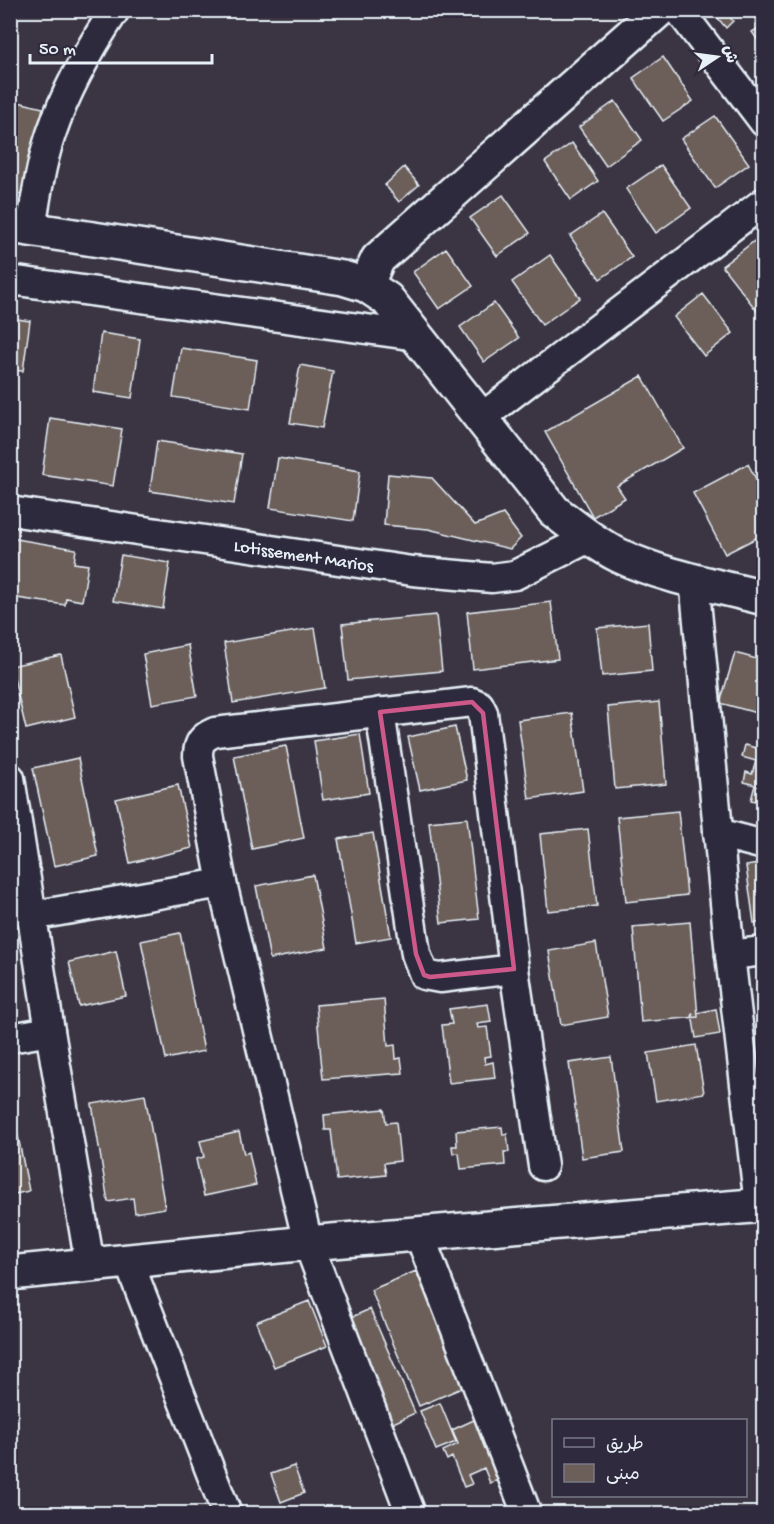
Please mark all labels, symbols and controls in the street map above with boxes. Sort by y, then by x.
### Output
scale bar [30,27,212,65]
north arrow [687,27,747,87]
text: 50 m [39,40,76,61]
text: ش [717,44,739,65]
street label: Lotissement Marios [232,537,376,578]
legend [552,1419,747,1497]
text: طريق [606,1435,644,1456]
text: مبنى [606,1465,640,1486]

